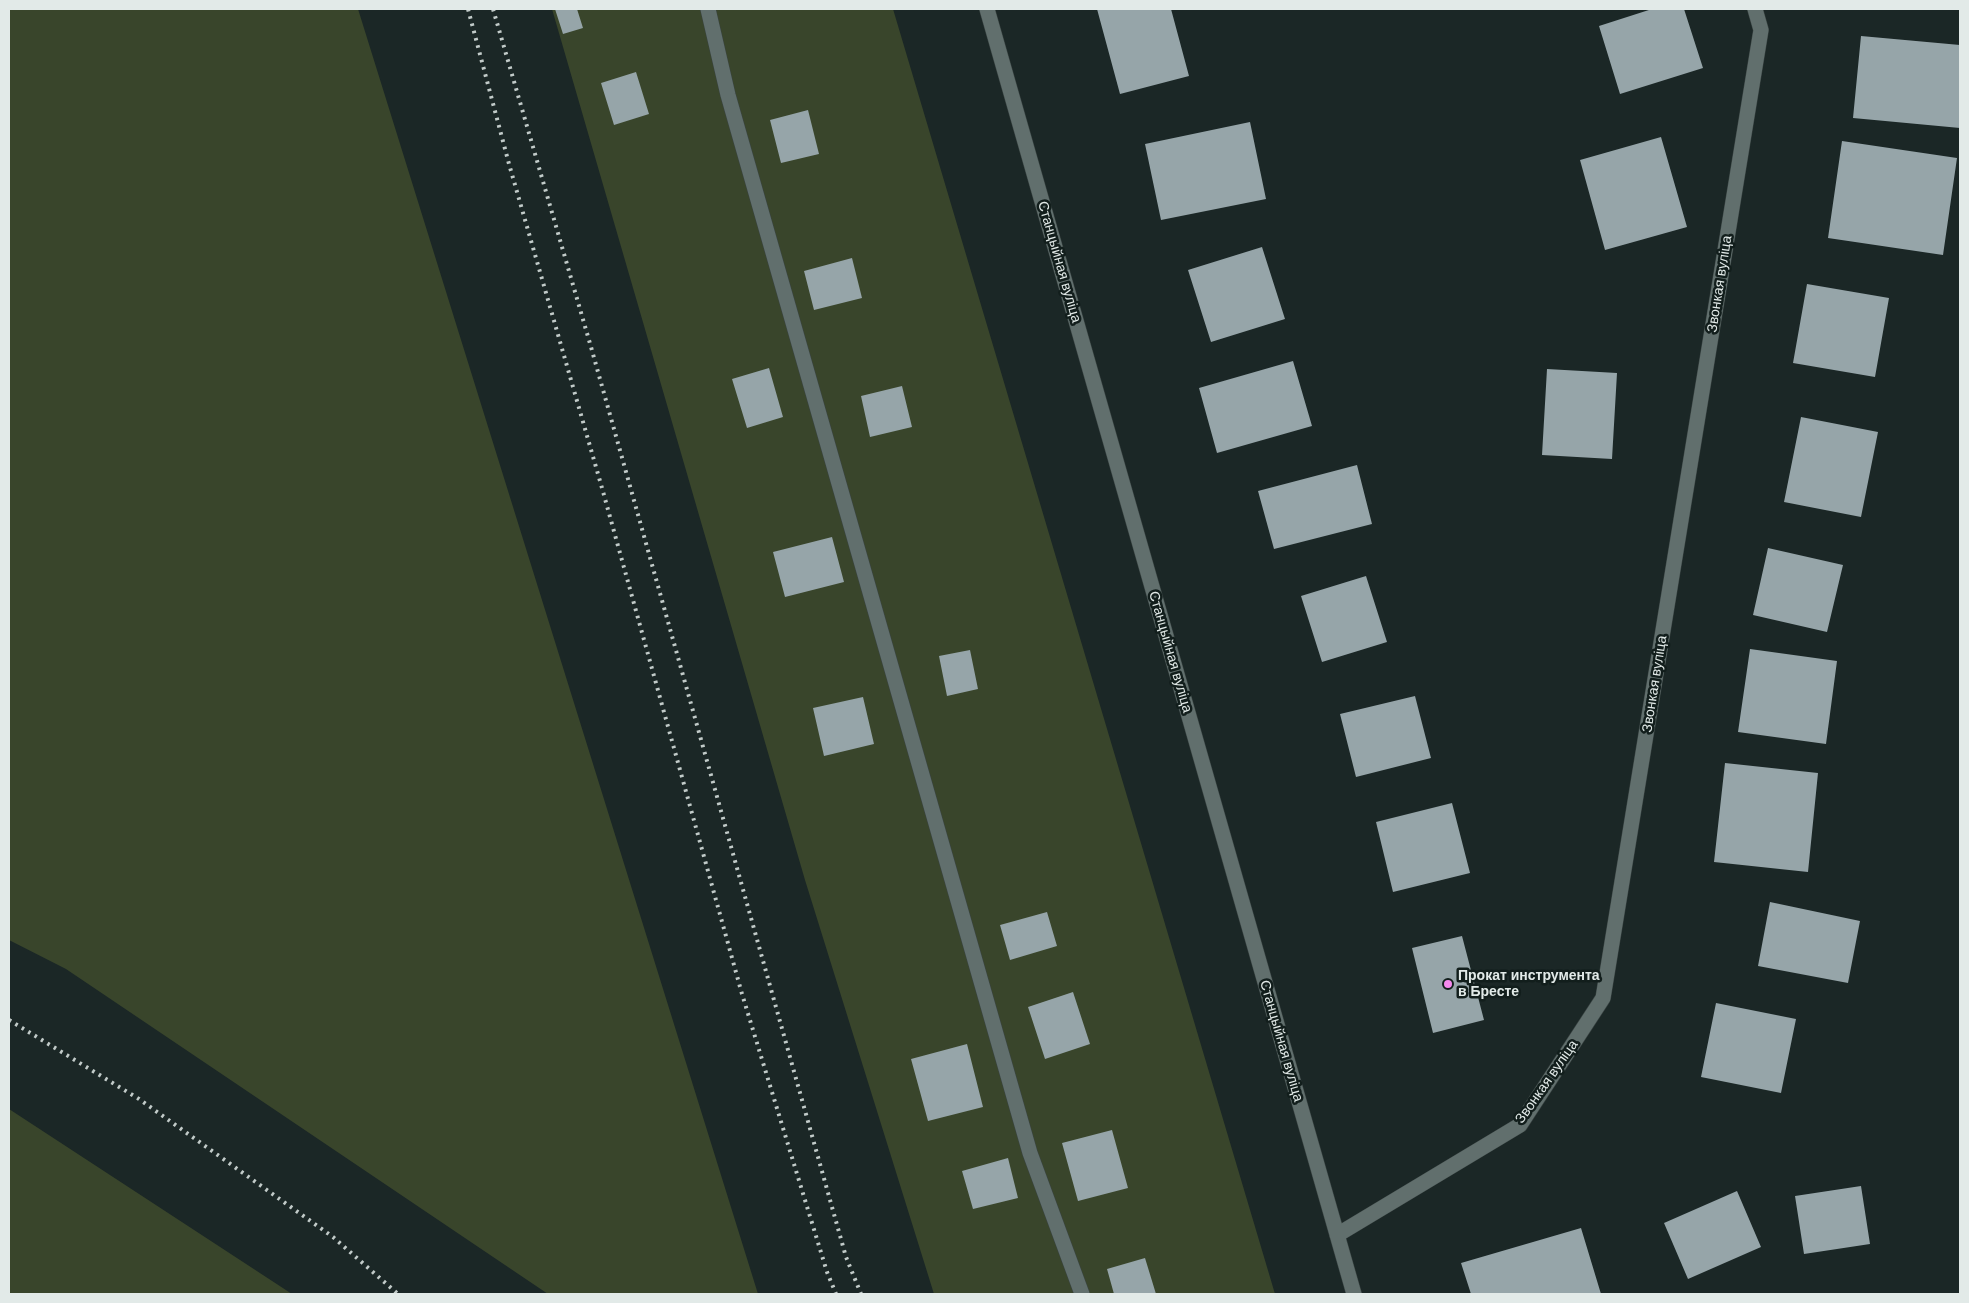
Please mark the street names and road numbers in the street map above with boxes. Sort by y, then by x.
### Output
street label: Станцыйная вуліца [1034,199,1084,325]
street label: Звонкая вуліца [1704,234,1736,334]
street label: Станцыйная вуліца [1145,589,1195,715]
street label: Звонкая вуліца [1639,634,1671,734]
street label: Станцыйная вуліца [1256,978,1306,1104]
street label: Звонкая вуліца [1512,1037,1582,1127]

